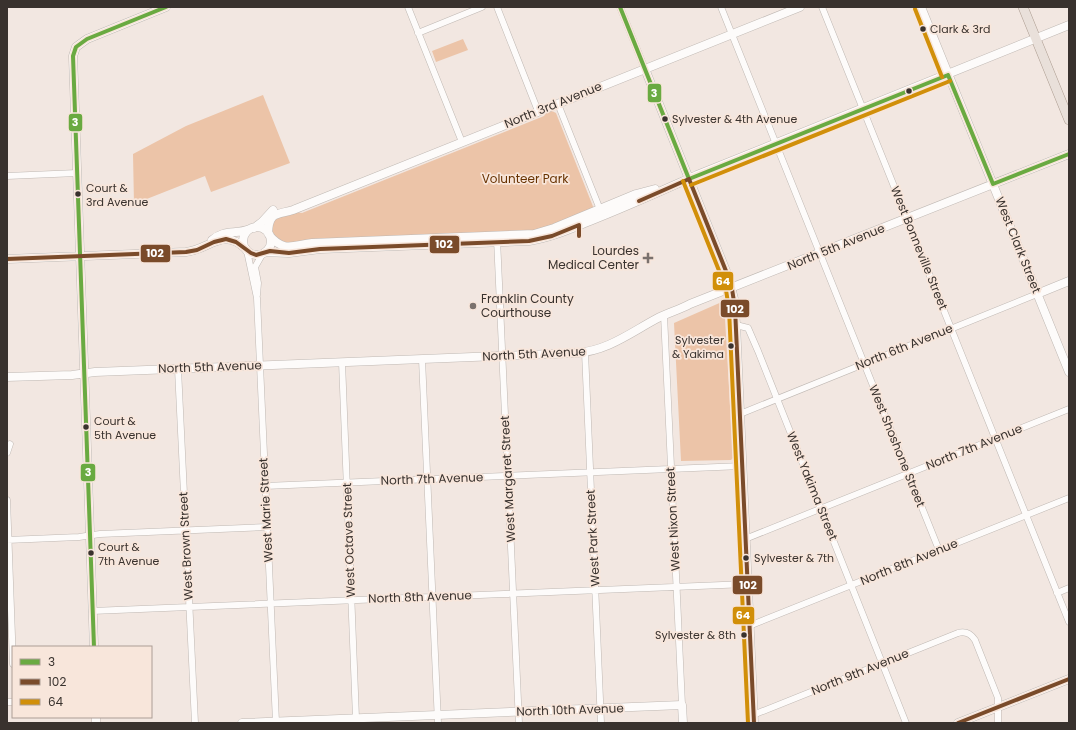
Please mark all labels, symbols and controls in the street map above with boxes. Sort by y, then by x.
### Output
place label: Clark & 3rd [930,21,990,37]
marker: Clark & 3rd [918,24,928,34]
street label: North 3rd Avenue [502,77,604,132]
line badge: 3 [647,83,662,103]
text: 3 [651,85,658,101]
unlabelled marker [904,86,914,96]
place label: Sylvester & 4th Avenue [672,111,797,127]
line badge: 3 [68,113,83,132]
text: 3 [72,114,79,130]
marker: Sylvester & 4th Avenue [660,114,670,124]
park label: Volunteer Park [482,170,569,187]
place label: Court & 3rd Avenue [86,180,148,210]
street label: West Bonneville Street [887,183,952,312]
marker: Court & 3rd Avenue [73,189,83,199]
street label: West Clark Street [991,194,1046,295]
street label: North 5th Avenue [785,219,887,274]
line badge: 102 [429,235,460,254]
text: 102 [435,236,453,252]
place label: Lourdes Medical Center [548,242,640,273]
line badge: 102 [140,244,171,263]
text: 102 [146,245,164,261]
marker: Lourdes Medical Center [642,252,654,264]
line badge: 64 [712,271,734,291]
text: 64 [716,273,731,289]
place label: Franklin County Courthouse [481,290,574,321]
line badge: 102 [720,299,750,318]
marker: Franklin County Courthouse [468,301,478,311]
text: 102 [726,301,744,317]
street label: North 6th Avenue [853,319,955,374]
place label: Sylvester & Yakima [672,332,724,362]
marker: Sylvester & Yakima [726,341,736,351]
street label: North 5th Avenue [482,342,586,365]
street label: North 5th Avenue [158,356,262,377]
street label: West Shoshone Street [865,382,930,509]
place label: Court & 5th Avenue [94,413,156,443]
street label: West Margaret Street [496,415,519,543]
street label: North 7th Avenue [923,419,1025,474]
marker: Court & 5th Avenue [81,422,91,432]
street label: West Yakima Street [783,429,842,543]
street label: West Marie Street [254,457,277,563]
line badge: 3 [80,463,96,482]
text: 3 [85,464,92,480]
street label: West Nixon Street [661,467,684,571]
street label: North 7th Avenue [380,468,484,489]
street label: West Octave Street [338,482,359,598]
street label: West Park Street [581,489,604,587]
street label: West Brown Street [174,491,197,601]
street label: North 8th Avenue [858,534,960,589]
place label: Court & 7th Avenue [98,539,159,569]
marker: Court & 7th Avenue [86,548,96,558]
place label: Sylvester & 7th [754,550,834,566]
marker: Sylvester & 7th [741,553,751,563]
line badge: 102 [732,575,763,595]
text: 102 [739,577,757,593]
street label: North 8th Avenue [368,586,472,607]
line badge: 64 [732,606,755,625]
text: 64 [736,607,751,623]
place label: Sylvester & 8th [655,627,736,643]
marker: Sylvester & 8th [739,630,749,640]
street label: North 9th Avenue [809,644,911,699]
legend [12,646,152,718]
text: 3 [48,653,55,670]
text: 102 [48,673,66,690]
text: 64 [48,693,64,710]
street label: North 10th Avenue [516,699,624,720]

